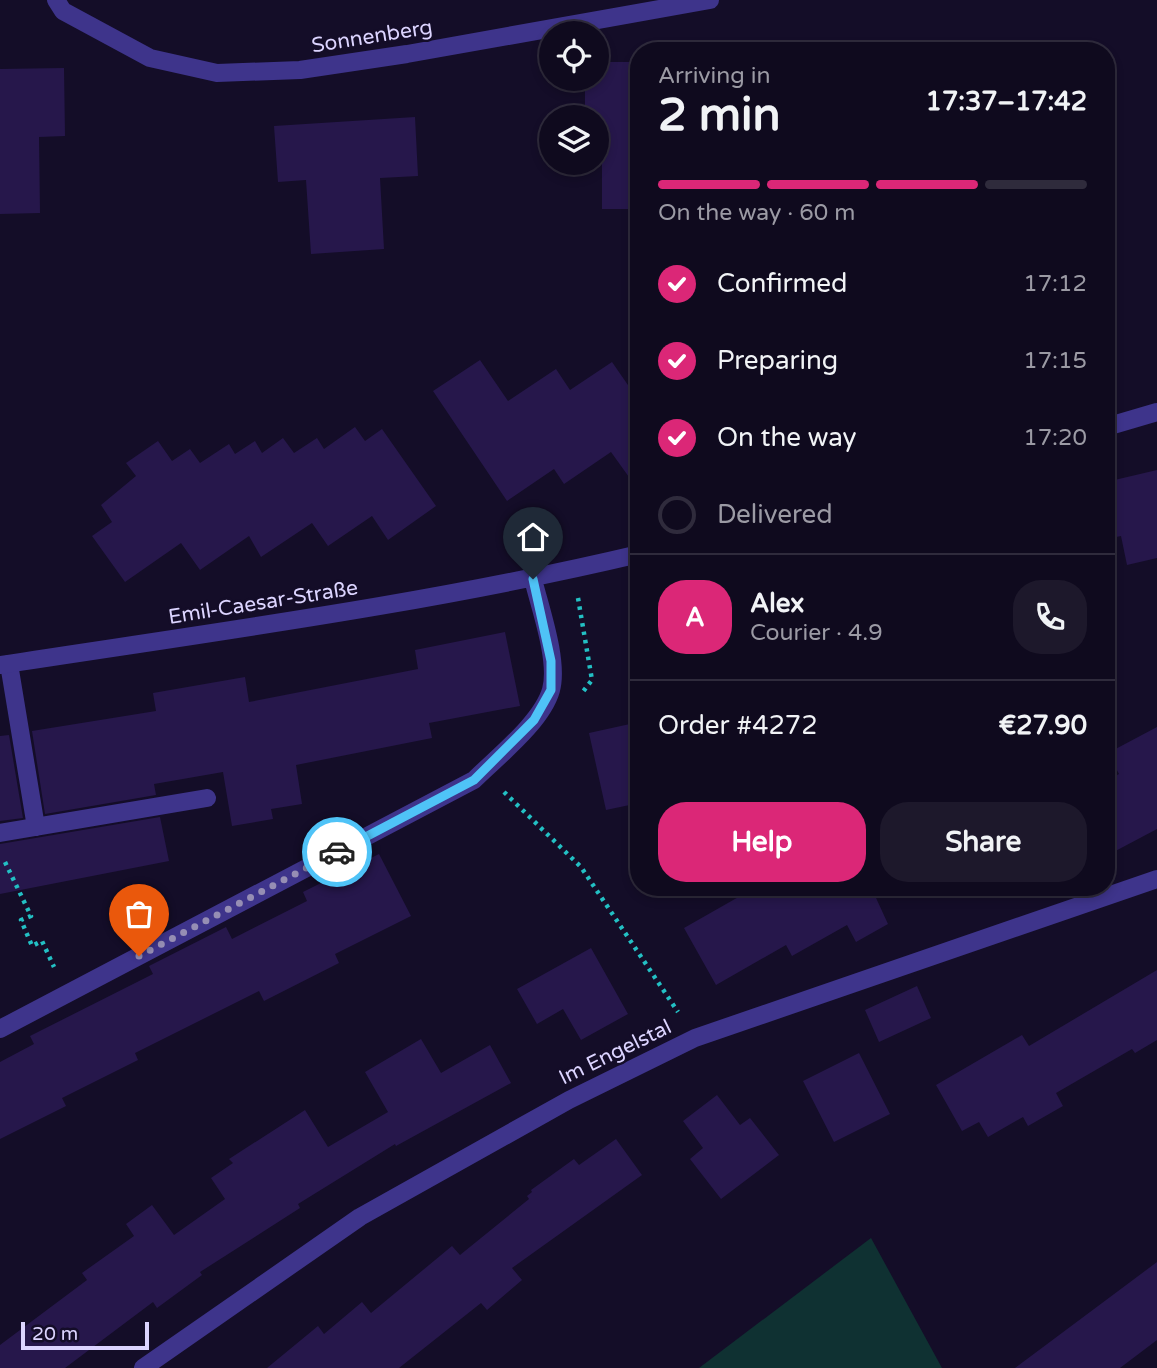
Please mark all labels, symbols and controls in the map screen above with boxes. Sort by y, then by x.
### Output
street label: Sonnenberg [310,15,434,58]
map controls [539,21,609,175]
button: locate [539,21,609,91]
text: Arriving in [658,62,771,90]
text: 17:37–17:42 [926,86,1087,117]
text: 2 min [658,88,781,143]
button: layers [539,105,609,175]
text: On the way · 60 m [658,199,855,227]
icon: check [658,265,696,303]
text: Confirmed [717,268,847,299]
text: 17:12 [1023,270,1087,298]
icon: check [658,342,696,380]
text: Preparing [717,345,838,376]
text: 17:15 [1023,347,1087,375]
icon: check [658,419,696,457]
text: On the way [717,422,857,453]
text: 17:20 [1023,424,1087,452]
text: Delivered [717,499,833,530]
pin [503,507,563,579]
icon: home [514,518,552,556]
street label: Emil-Caesar-Straße [166,575,360,630]
button: phone [1013,580,1087,654]
text: Alex [750,588,804,619]
text: A [685,602,705,633]
text: Courier · 4.9 [750,619,883,647]
text: Order #4272 [658,710,818,741]
text: €27.90 [998,710,1087,741]
button: Help [658,802,866,882]
button: Share [880,802,1087,882]
courier [302,817,372,887]
icon: car [318,833,356,871]
pin [109,884,169,956]
icon: bag [120,895,158,933]
street label: Im Engelstal [555,1014,676,1090]
scale bar [21,1319,149,1351]
text: 20 m [32,1323,78,1345]

